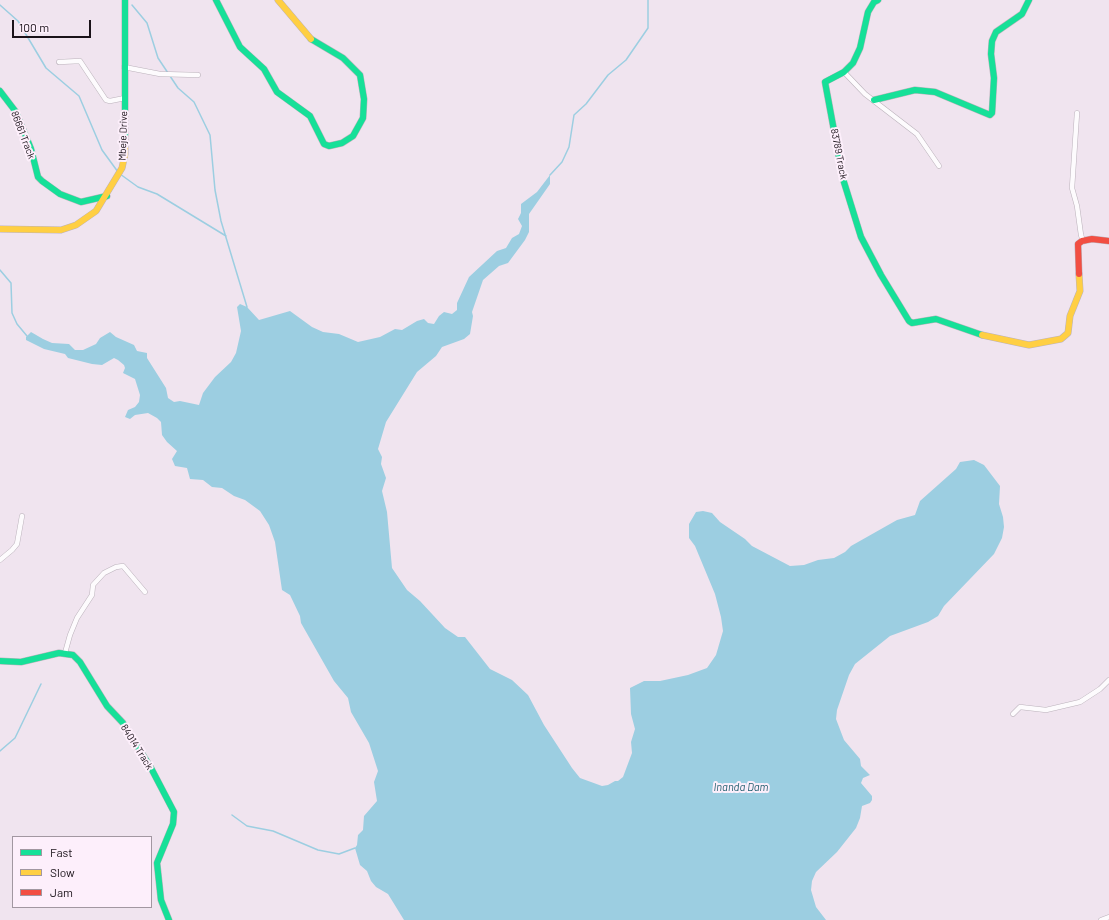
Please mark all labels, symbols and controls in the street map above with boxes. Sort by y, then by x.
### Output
scale bar [14,12,93,38]
text: 100 m [19,20,49,34]
street label: 86661 Track [8,109,38,161]
street label: Mbeje Drive [116,111,130,161]
street label: 83789 Track [828,128,850,180]
street label: 84014 Track [118,722,156,772]
water label: Inanda Dam [714,780,768,794]
legend [12,836,152,908]
text: Fast [50,845,73,859]
text: Slow [50,865,75,879]
text: Jam [50,885,73,899]

